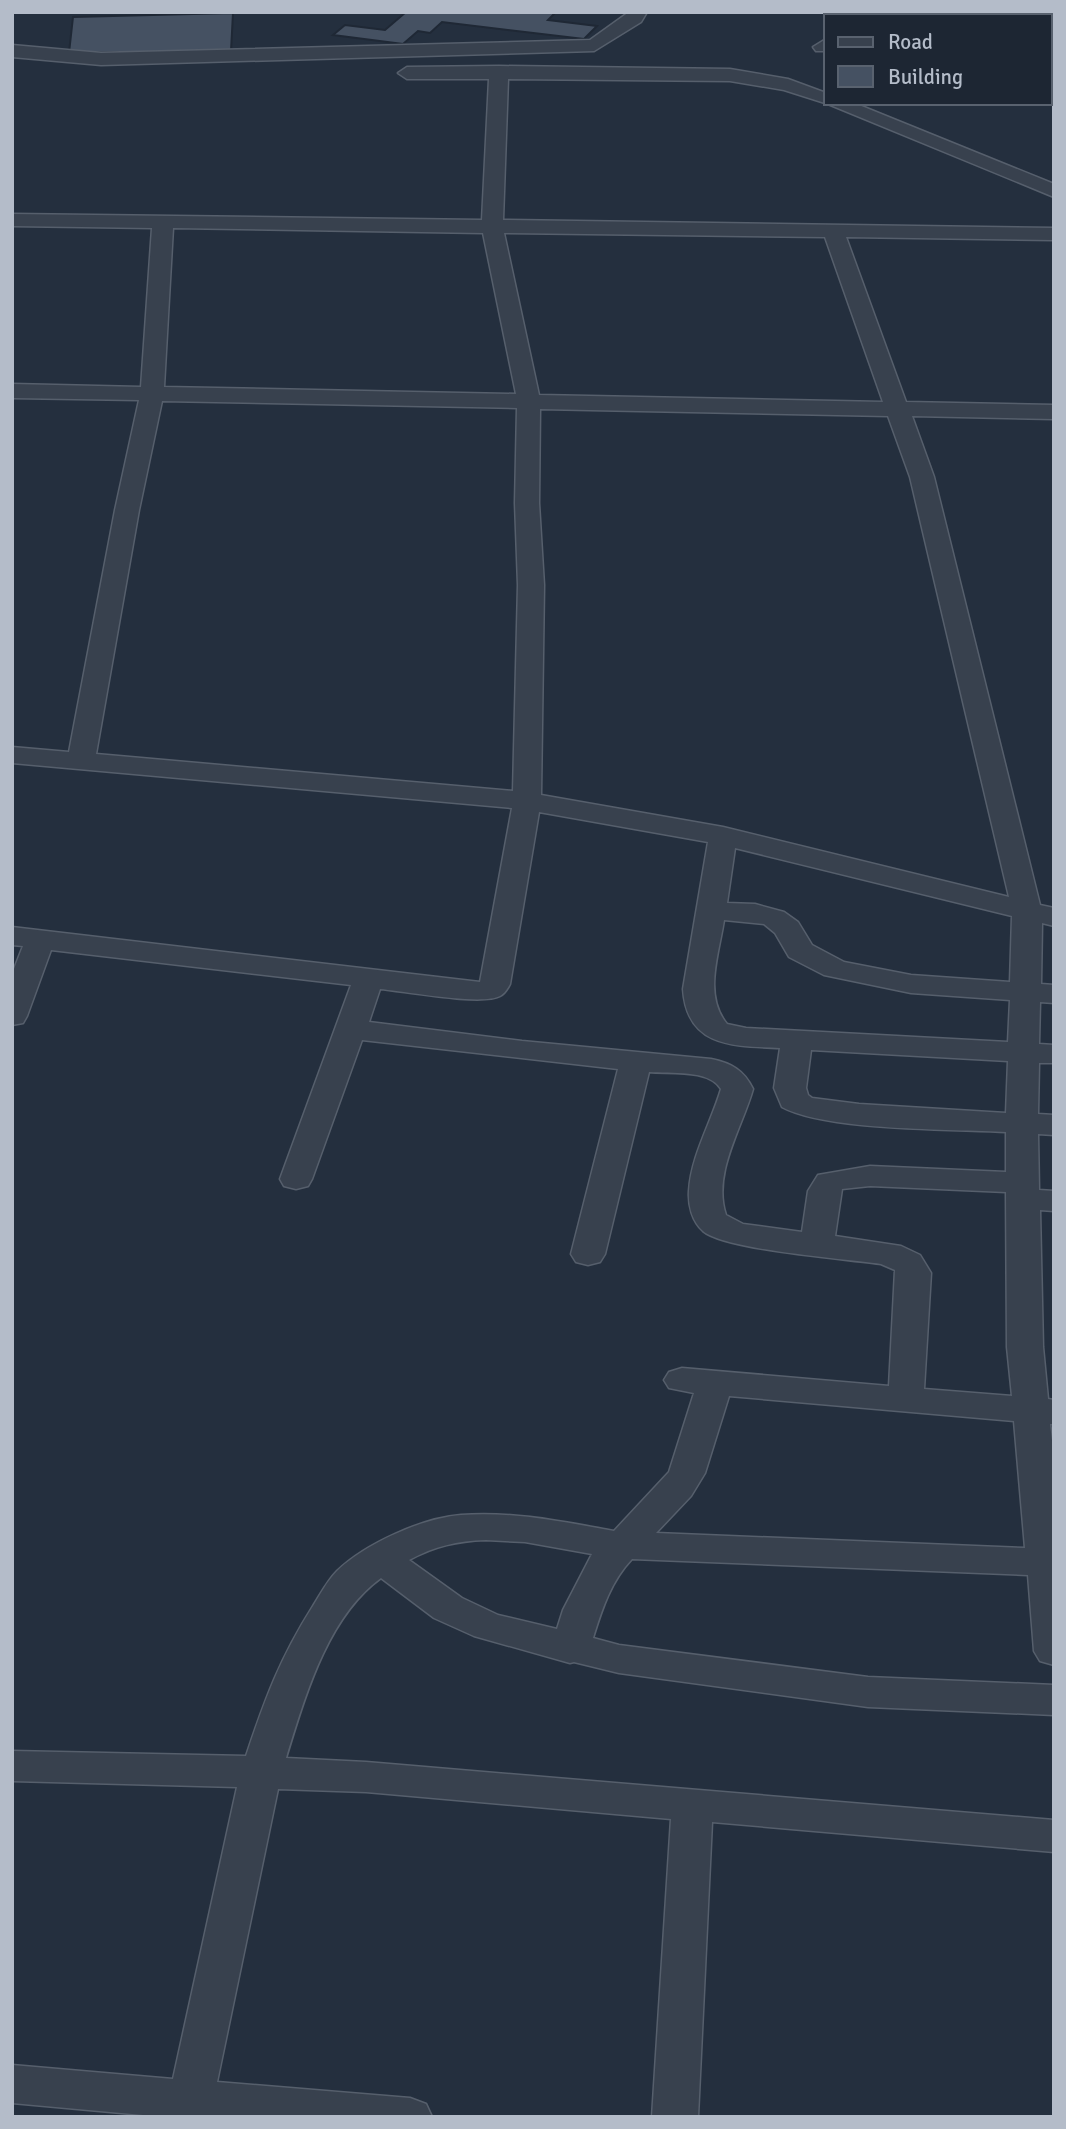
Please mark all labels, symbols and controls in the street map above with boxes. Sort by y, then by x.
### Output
legend [824,14,1052,105]
text: Road [888,29,933,55]
text: Building [888,64,963,90]

